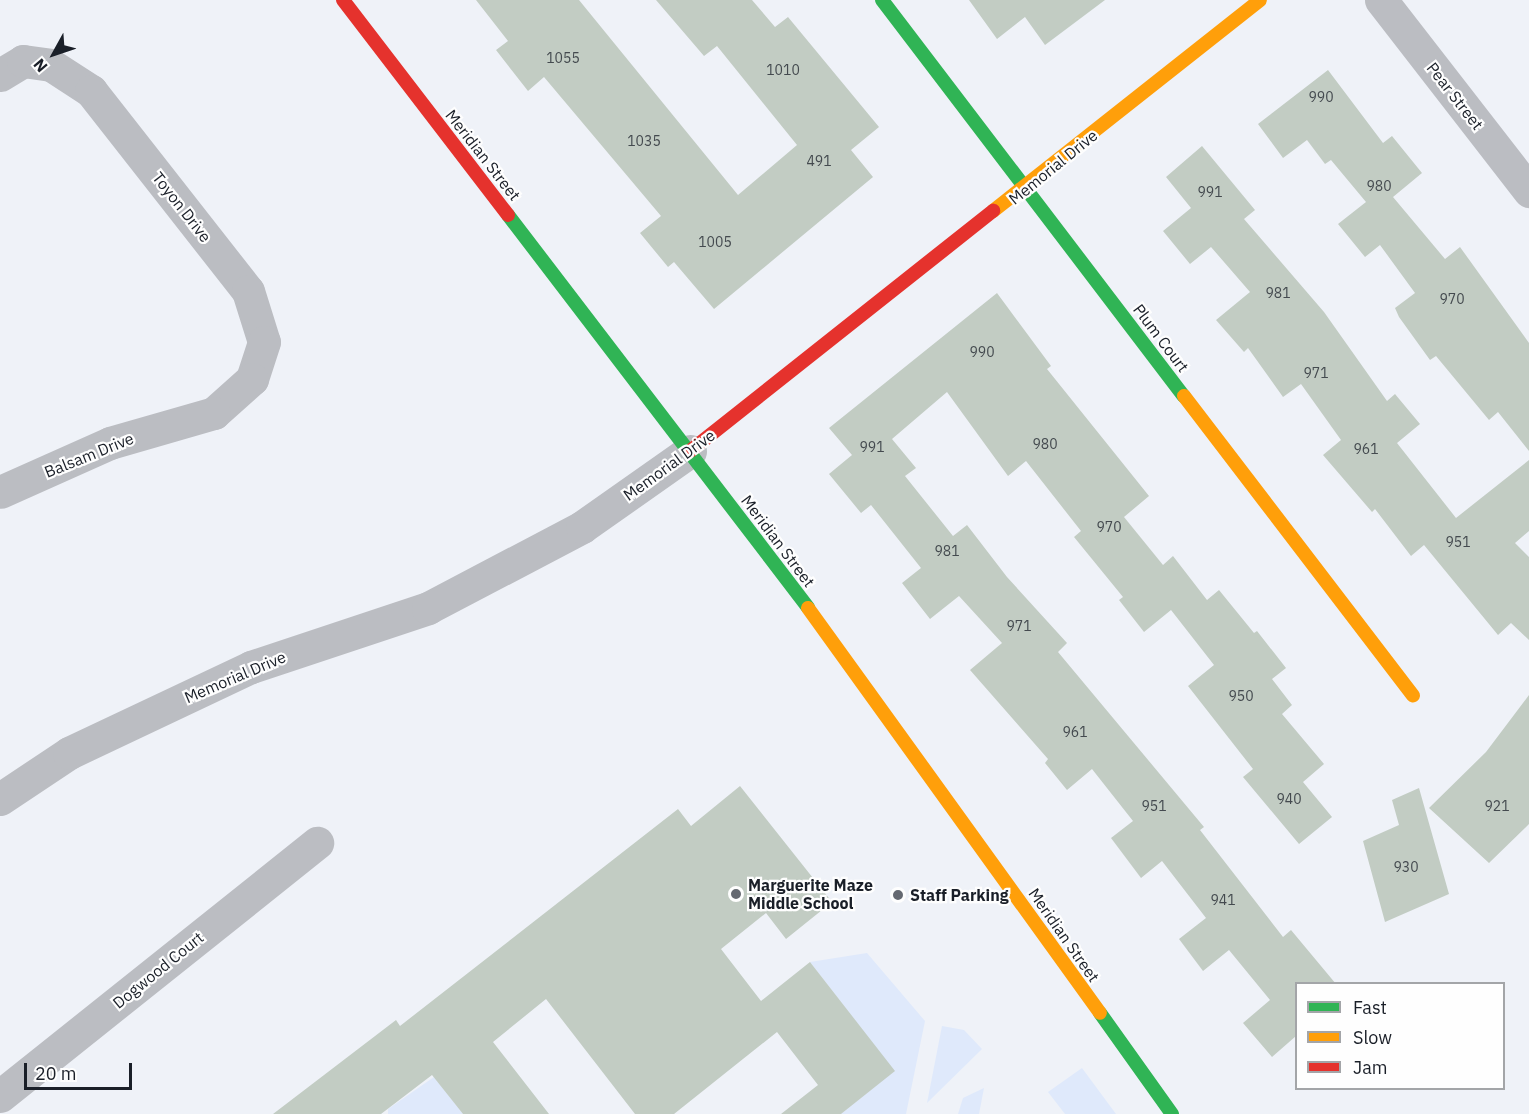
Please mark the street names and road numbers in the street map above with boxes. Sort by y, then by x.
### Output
street label: Pear Street [1423,58,1487,134]
street label: Meridian Street [442,106,524,204]
street label: Memorial Drive [1005,125,1101,209]
street label: Toyon Drive [149,168,215,246]
street label: Plum Court [1129,300,1193,376]
street label: Memorial Drive [620,425,718,505]
street label: Balsam Drive [42,428,136,482]
street label: Meridian Street [737,491,819,591]
street label: Memorial Drive [181,647,289,707]
street label: Meridian Street [1025,884,1103,986]
street label: Dogwood Court [109,928,207,1012]

